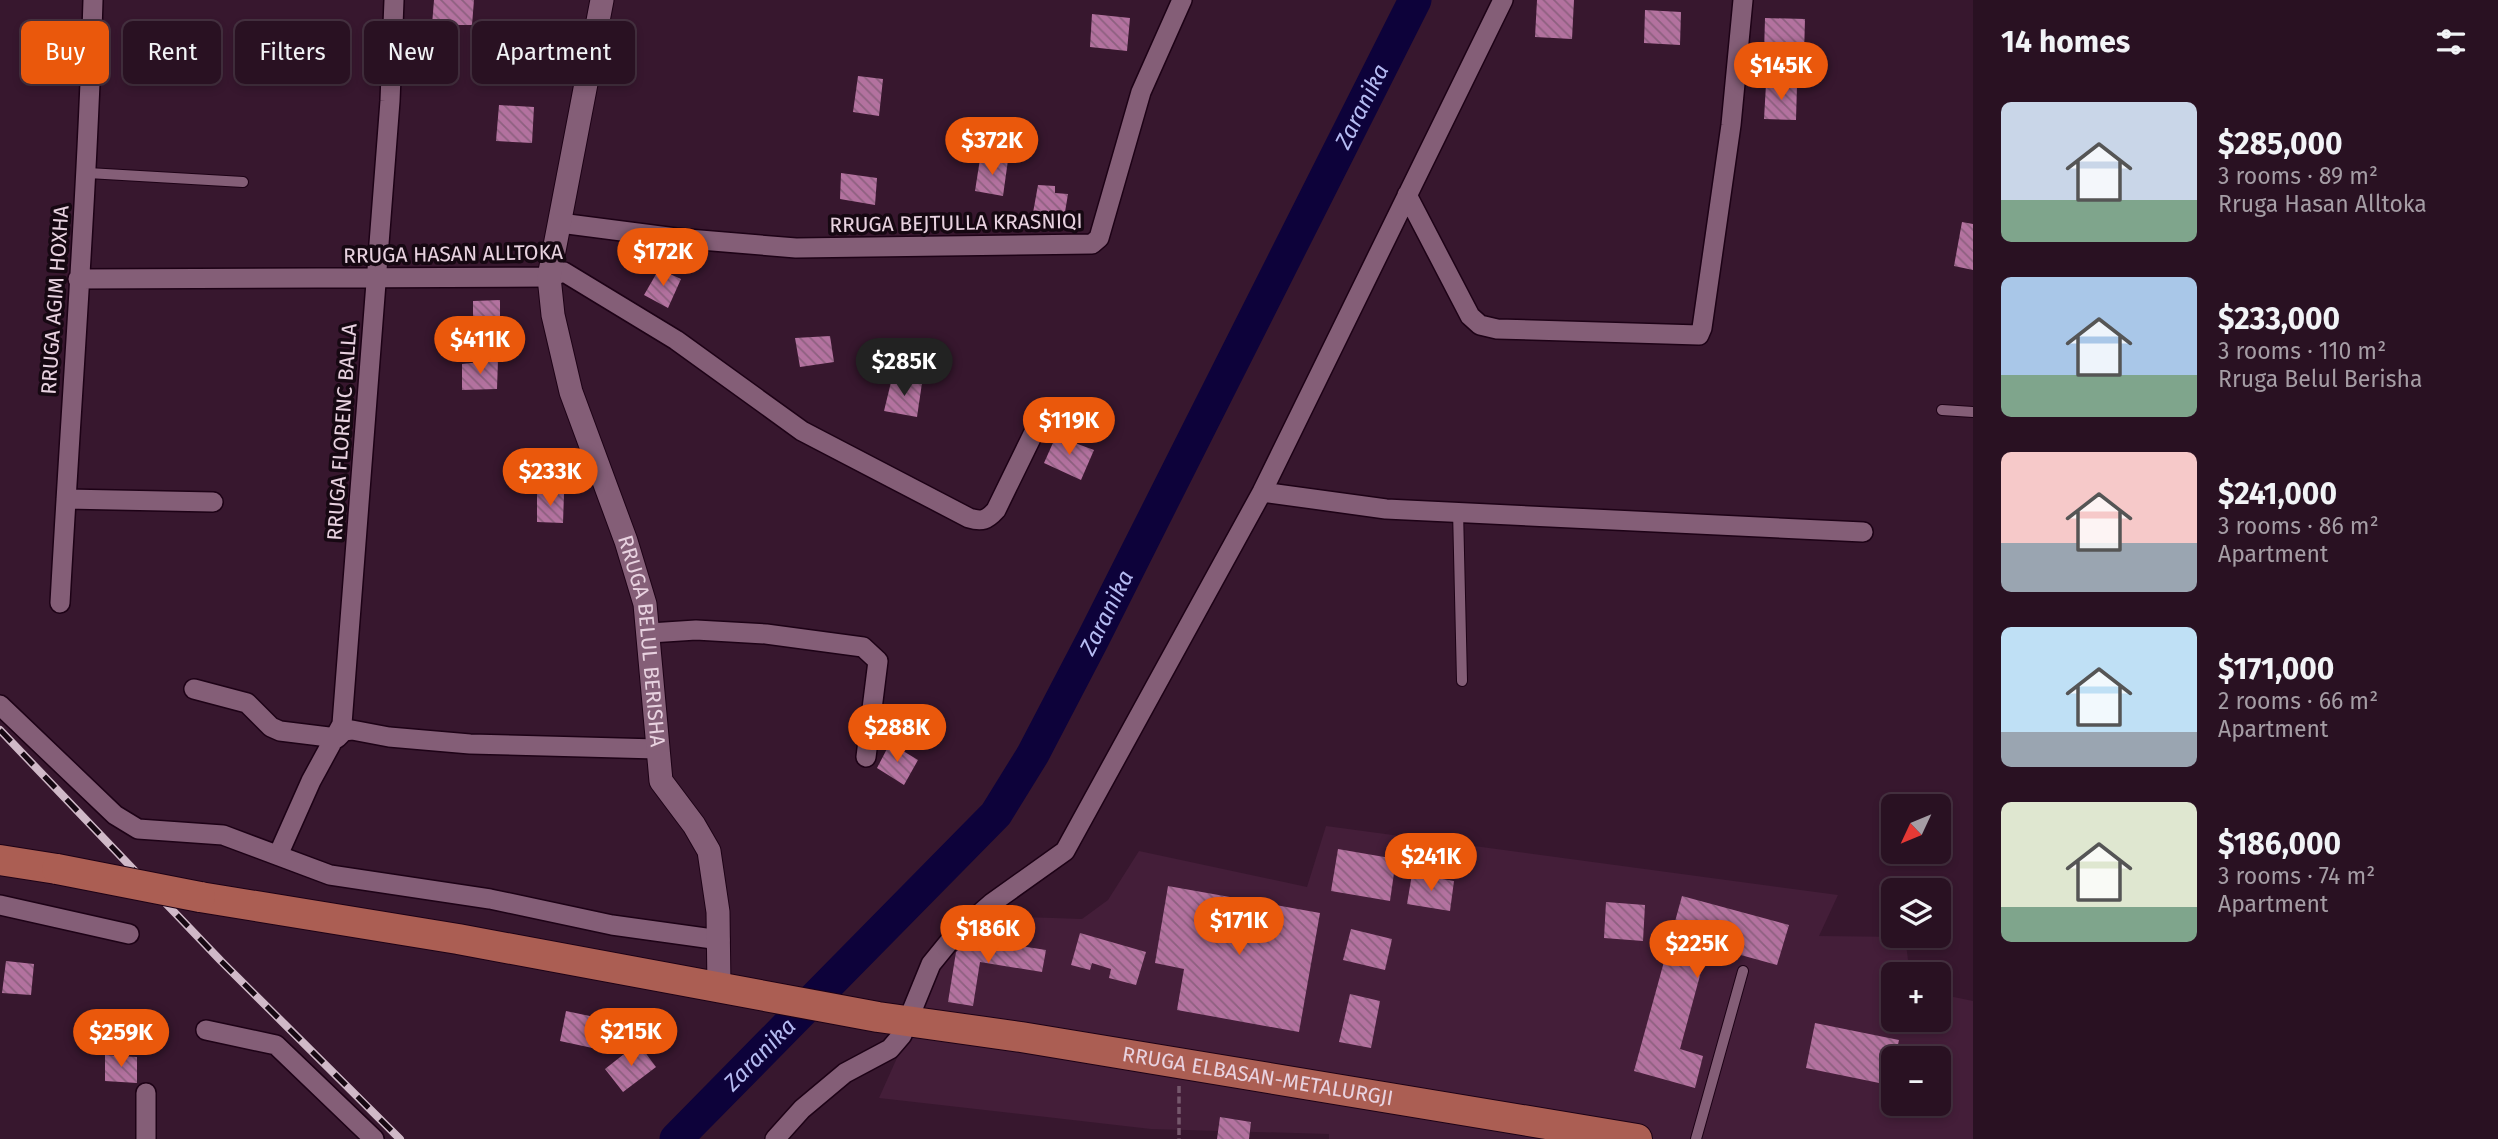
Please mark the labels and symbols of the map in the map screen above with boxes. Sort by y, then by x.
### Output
pin: $145K [1732,42,1830,102]
water label: Zaranika [1328,59,1395,154]
pin: $372K [943,118,1041,177]
street label: RRUGA AGIM HOXHA [35,205,75,395]
street label: RRUGA BEJTULLA KRASNIQI [829,208,1083,238]
pin: $172K [614,229,712,288]
street label: RRUGA HASAN ALLTOKA [343,239,563,269]
pin: $411K [431,316,529,376]
street label: RRUGA FLORENC BALLA [321,323,363,541]
pin: $285K [855,338,953,398]
pin: $119K [1020,398,1118,457]
pin: $233K [501,448,599,508]
street label: RRUGA BELUL BERISHA [612,532,671,748]
water label: Zaranika [1073,566,1139,660]
pin: $288K [848,704,946,764]
north arrow [1881,794,1951,864]
pin: $241K [1382,834,1480,893]
pin: $171K [1190,898,1288,957]
pin: $186K [939,906,1037,965]
pin: $225K [1648,920,1746,980]
pin: $215K [582,1009,680,1068]
pin: $259K [72,1010,170,1069]
water label: Zaranika [717,1012,801,1097]
street label: RRUGA ELBASAN-METALURGJI [1120,1041,1395,1111]

